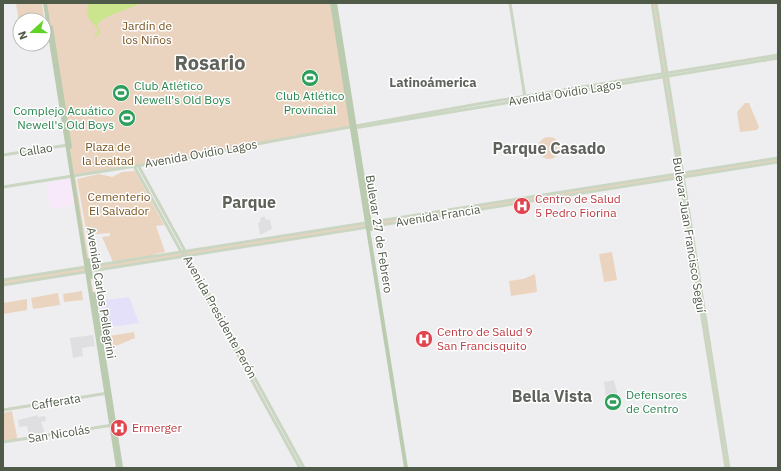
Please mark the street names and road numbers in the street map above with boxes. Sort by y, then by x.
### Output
street label: Avenida Ovidio Lagos [507,76,623,109]
street label: Avenida Ovidio Lagos [143,136,259,171]
street label: Callao [18,139,54,160]
street label: Bulevar Juan Francisco Seguí [670,156,709,314]
street label: Bulevar 27 de Febrero [363,174,396,294]
street label: Avenida Francia [395,201,482,230]
street label: Avenida Carlos Pellegrini [84,226,119,360]
street label: Avenida Presidente Perón [180,253,261,381]
street label: Cafferata [30,390,82,413]
street label: San Nicolás [27,421,91,446]

